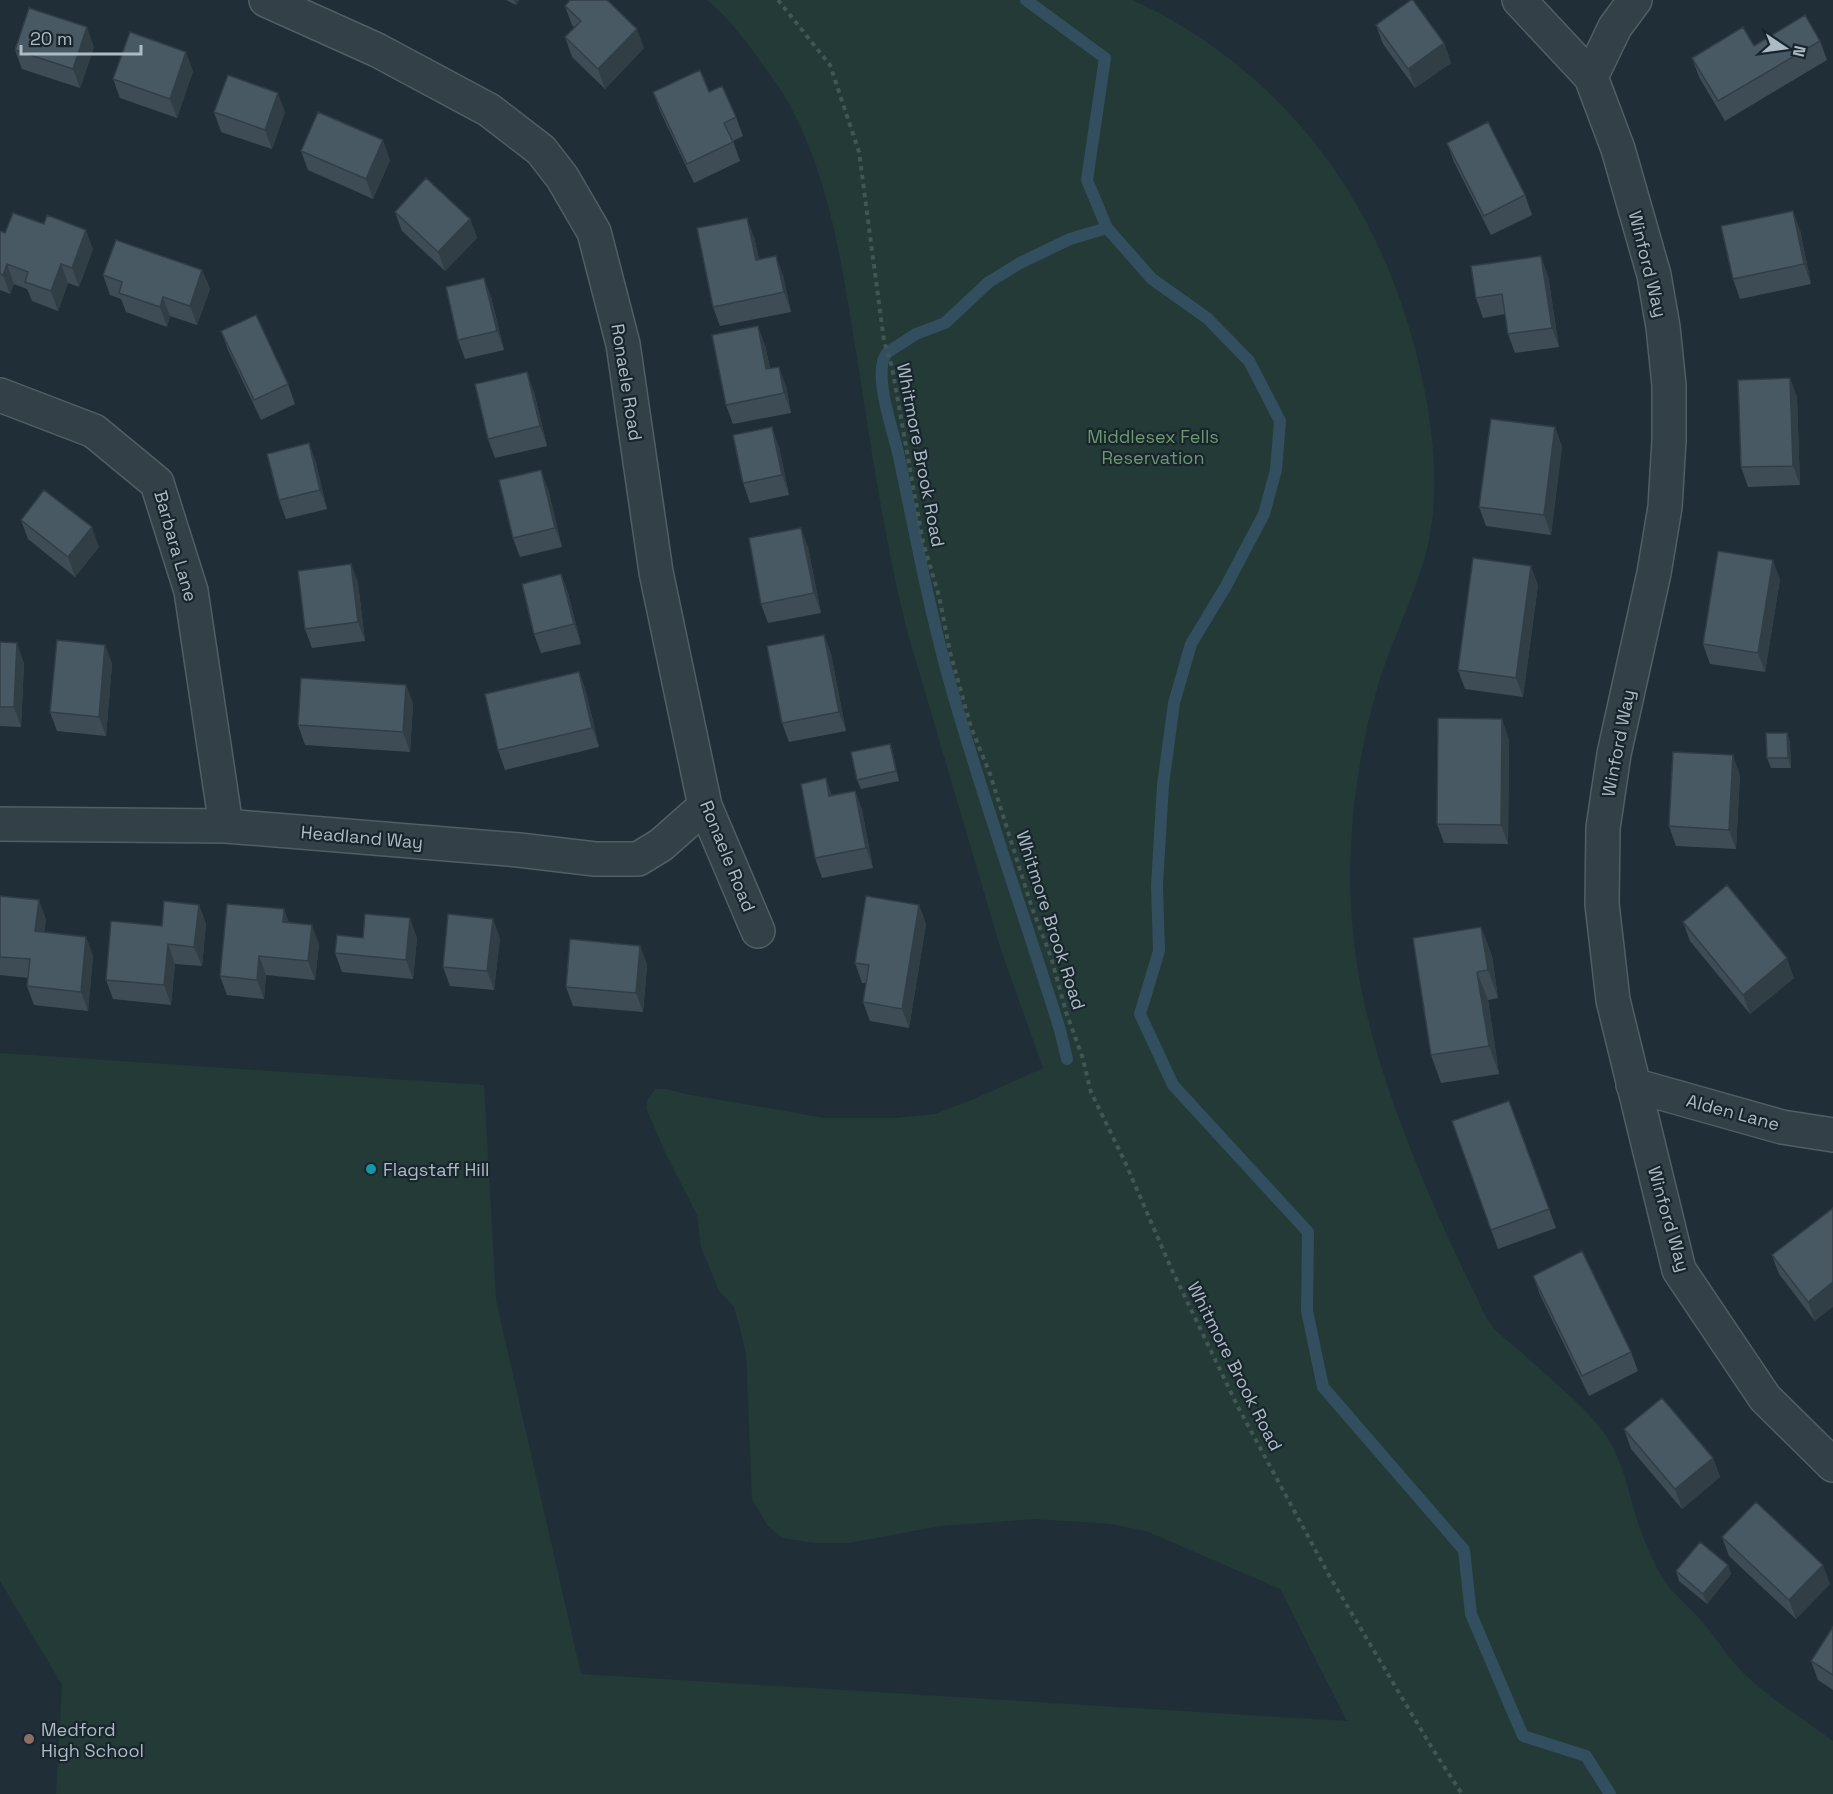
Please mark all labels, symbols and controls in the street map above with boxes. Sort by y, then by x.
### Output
scale bar [21,18,141,56]
north arrow [1755,18,1815,78]
text: 20 m [30,27,73,50]
text: N [1788,44,1811,59]
street label: Winford Way [1624,208,1672,320]
street label: Ronaele Road [606,322,648,442]
street label: Whitmore Brook Road [892,361,950,549]
park label: Middlesex Fells Reservation [1087,425,1219,469]
street label: Barbara Lane [149,488,203,604]
street label: Winford Way [1596,687,1640,799]
street label: Ronaele Road [695,797,761,915]
street label: Headland Way [300,820,424,854]
street label: Whitmore Brook Road [1011,828,1091,1012]
street label: Alden Lane [1684,1089,1782,1135]
place label: Flagstaff Hill [383,1158,489,1181]
marker: Flagstaff Hill [364,1162,378,1176]
street label: Winford Way [1643,1164,1695,1274]
street label: Whitmore Brook Road [1182,1278,1288,1454]
place label: Medford High School [41,1718,144,1762]
marker: Medford High School [22,1732,36,1746]

